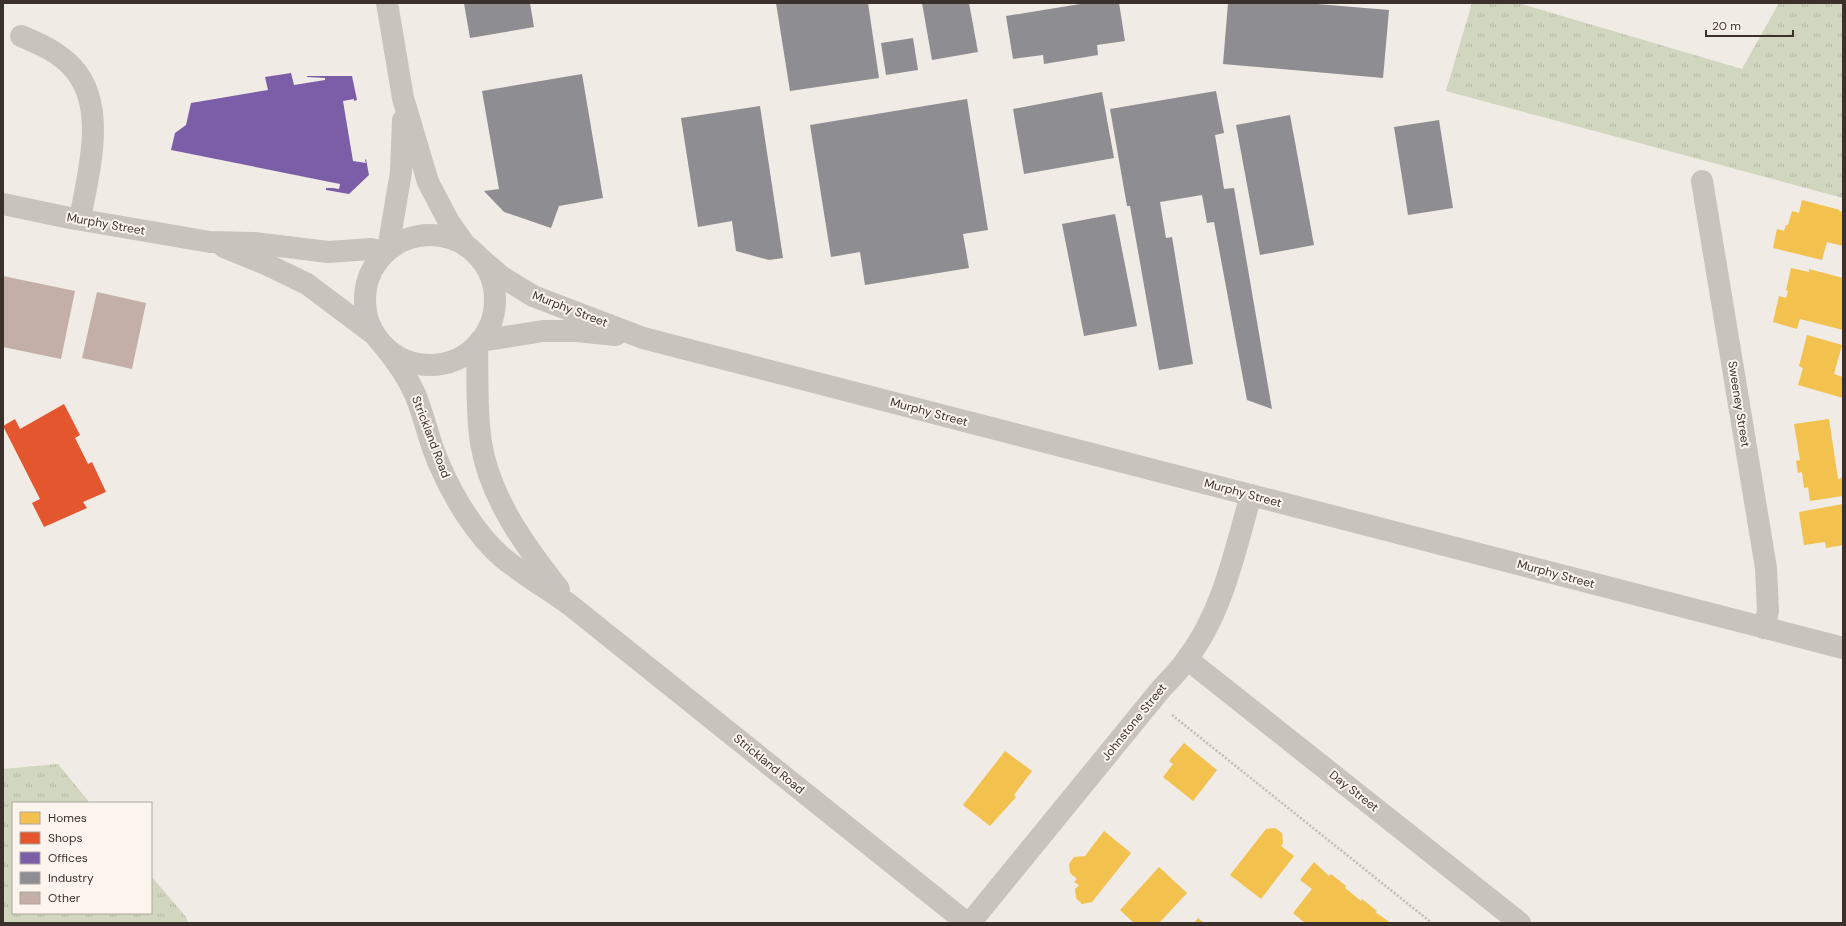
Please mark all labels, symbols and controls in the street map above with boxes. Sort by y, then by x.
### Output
scale bar [1706,12,1793,38]
text: 20 m [1712,18,1741,34]
street label: Murphy Street [65,209,147,239]
street label: Murphy Street [530,287,610,331]
street label: Sweeney Street [1724,360,1754,448]
street label: Strickland Road [408,394,454,480]
street label: Murphy Street [889,394,970,430]
street label: Murphy Street [1203,475,1284,511]
street label: Murphy Street [1516,556,1597,592]
street label: Johnstone Street [1098,680,1170,764]
street label: Strickland Road [730,731,808,797]
street label: Day Street [1326,767,1382,815]
legend [12,802,152,914]
text: Homes [48,810,87,826]
text: Shops [48,830,83,846]
text: Offices [48,850,88,866]
text: Industry [48,870,94,886]
text: Other [48,890,81,906]

